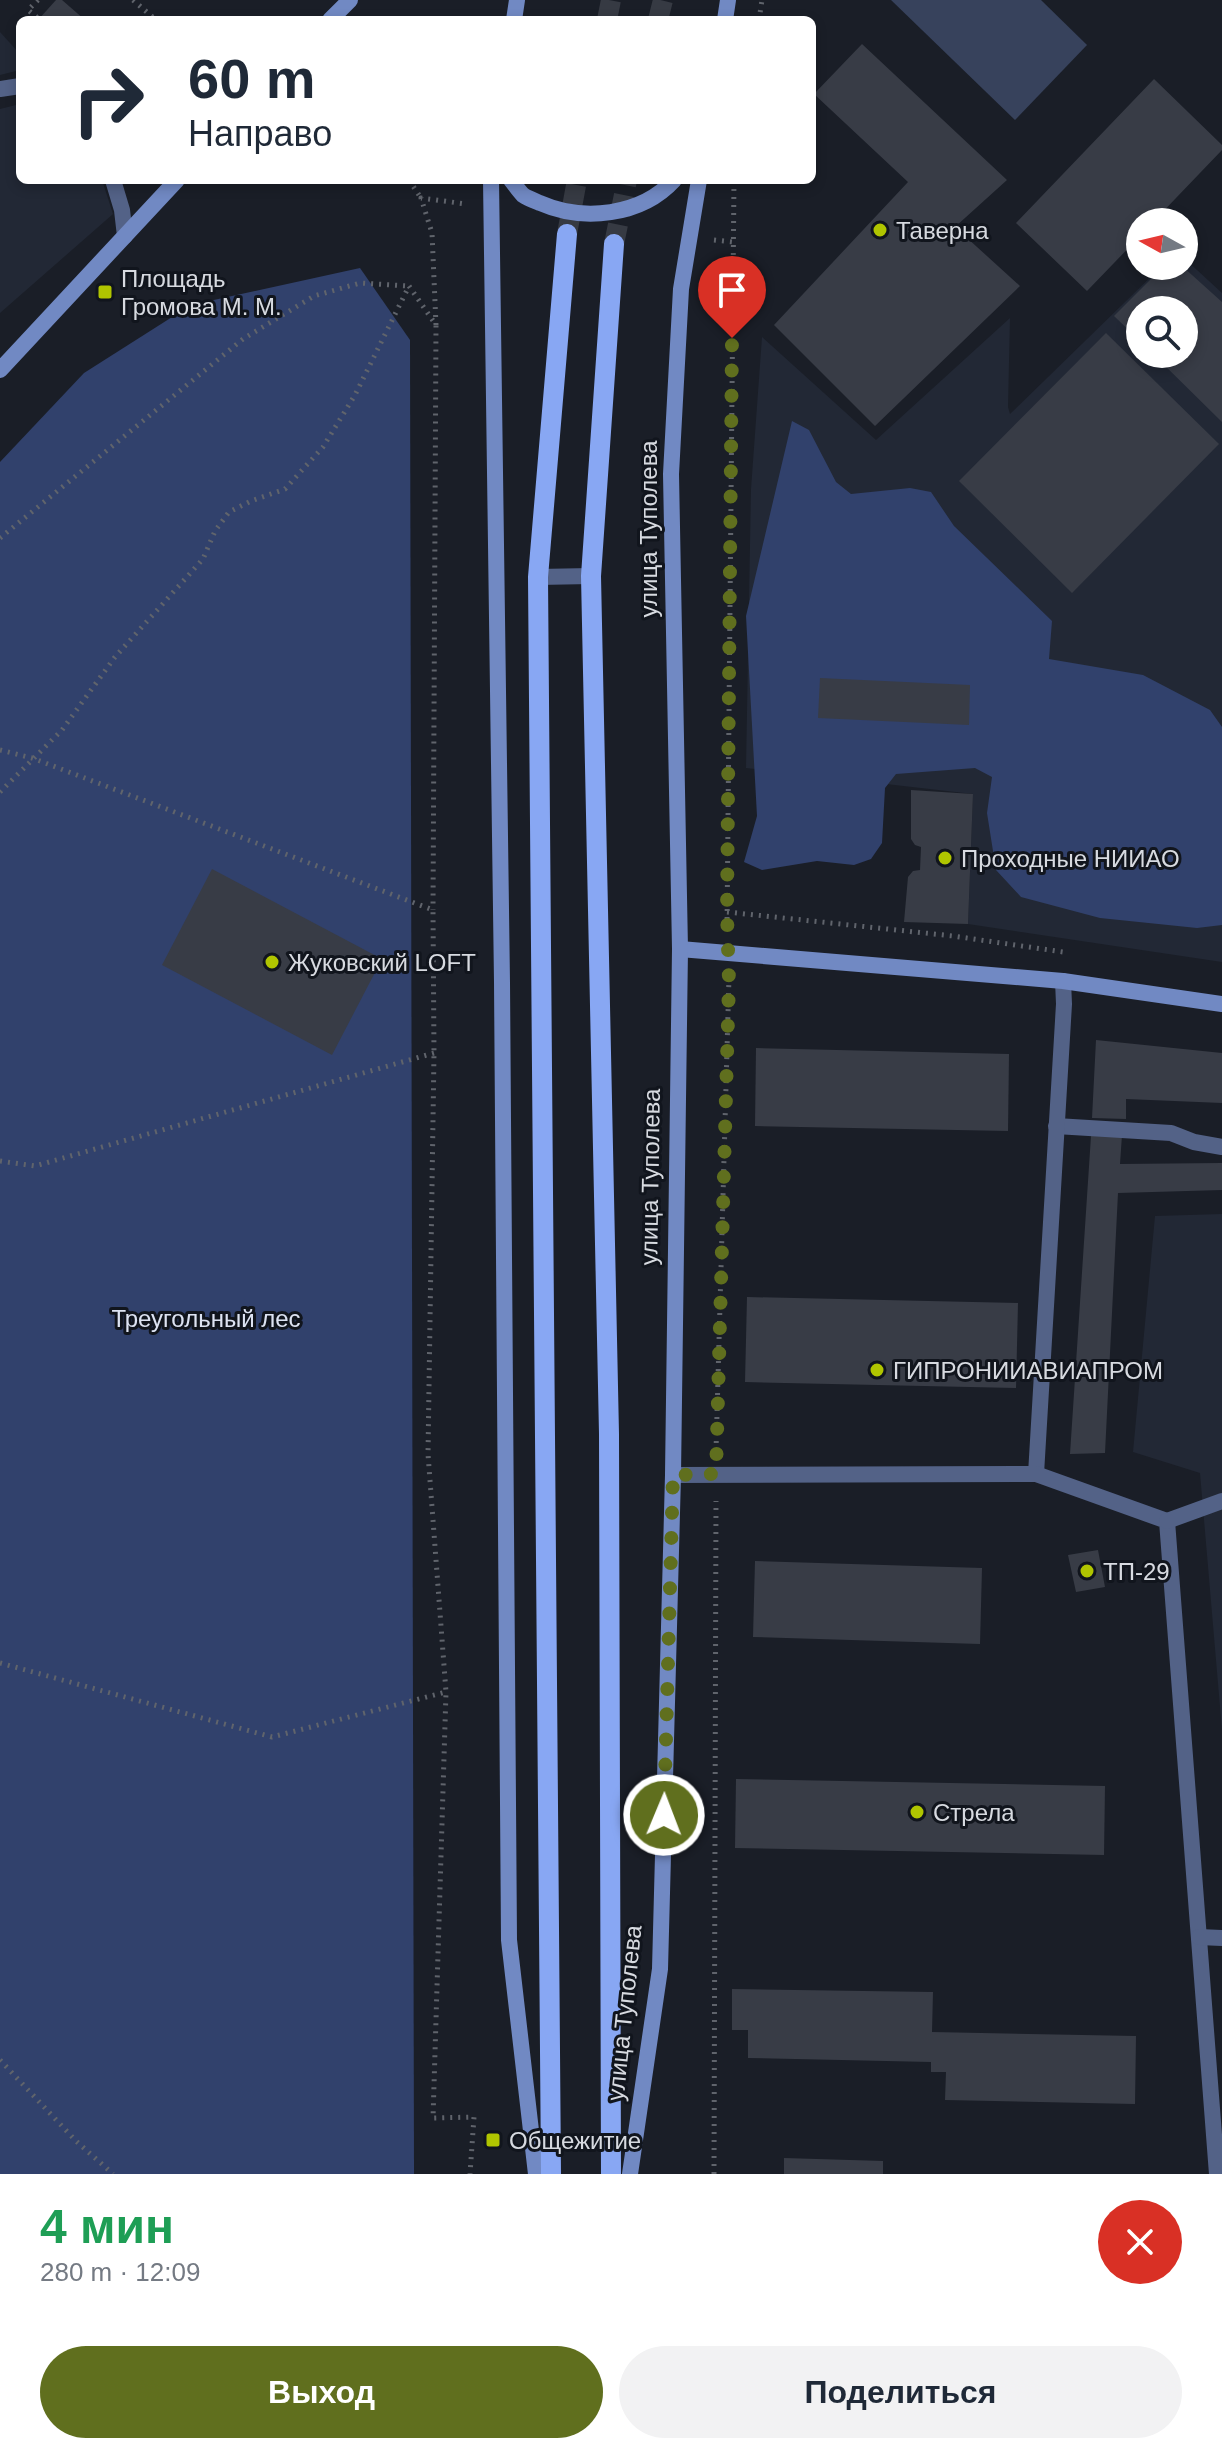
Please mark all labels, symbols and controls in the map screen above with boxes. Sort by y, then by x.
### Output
text: 60 m [188,47,316,110]
icon: right [56,48,160,152]
text: Направо [188,113,332,154]
north arrow [1126,208,1198,280]
map controls [1126,208,1198,368]
place label: Таверна [896,217,989,244]
marker: Таверна [871,221,889,239]
pin [698,256,766,338]
place label: Площадь Громова М. М. [121,265,282,320]
icon: arrive [710,268,754,312]
marker: Площадь Громова М. М. [96,283,114,301]
button: search [1126,296,1198,368]
street label: улица Туполева [635,440,662,617]
place label: Проходные НИИАО [961,845,1180,872]
marker: Проходные НИИАО [936,849,954,867]
place label: Жуковский LOFT [288,949,476,976]
marker: Жуковский LOFT [263,953,281,971]
street label: улица Туполева [635,1088,665,1266]
park label: Треугольный лес [111,1305,301,1332]
place label: ГИПРОНИИАВИАПРОМ [893,1357,1163,1384]
marker: ГИПРОНИИАВИАПРОМ [868,1361,886,1379]
place label: ТП-29 [1103,1558,1170,1585]
marker: ТП-29 [1078,1562,1096,1580]
position arrow [622,1773,706,1857]
place label: Стрела [933,1799,1015,1826]
marker: Стрела [908,1803,926,1821]
street label: улица Туполева [601,1923,647,2102]
place label: Общежитие [509,2127,641,2154]
marker: Общежитие [484,2131,502,2149]
text: 4 мин [40,2200,174,2253]
button: close [1098,2200,1182,2284]
text: 280 m · 12:09 [40,2257,200,2287]
button: Выход [40,2346,603,2438]
button: Поделиться [619,2346,1182,2438]

